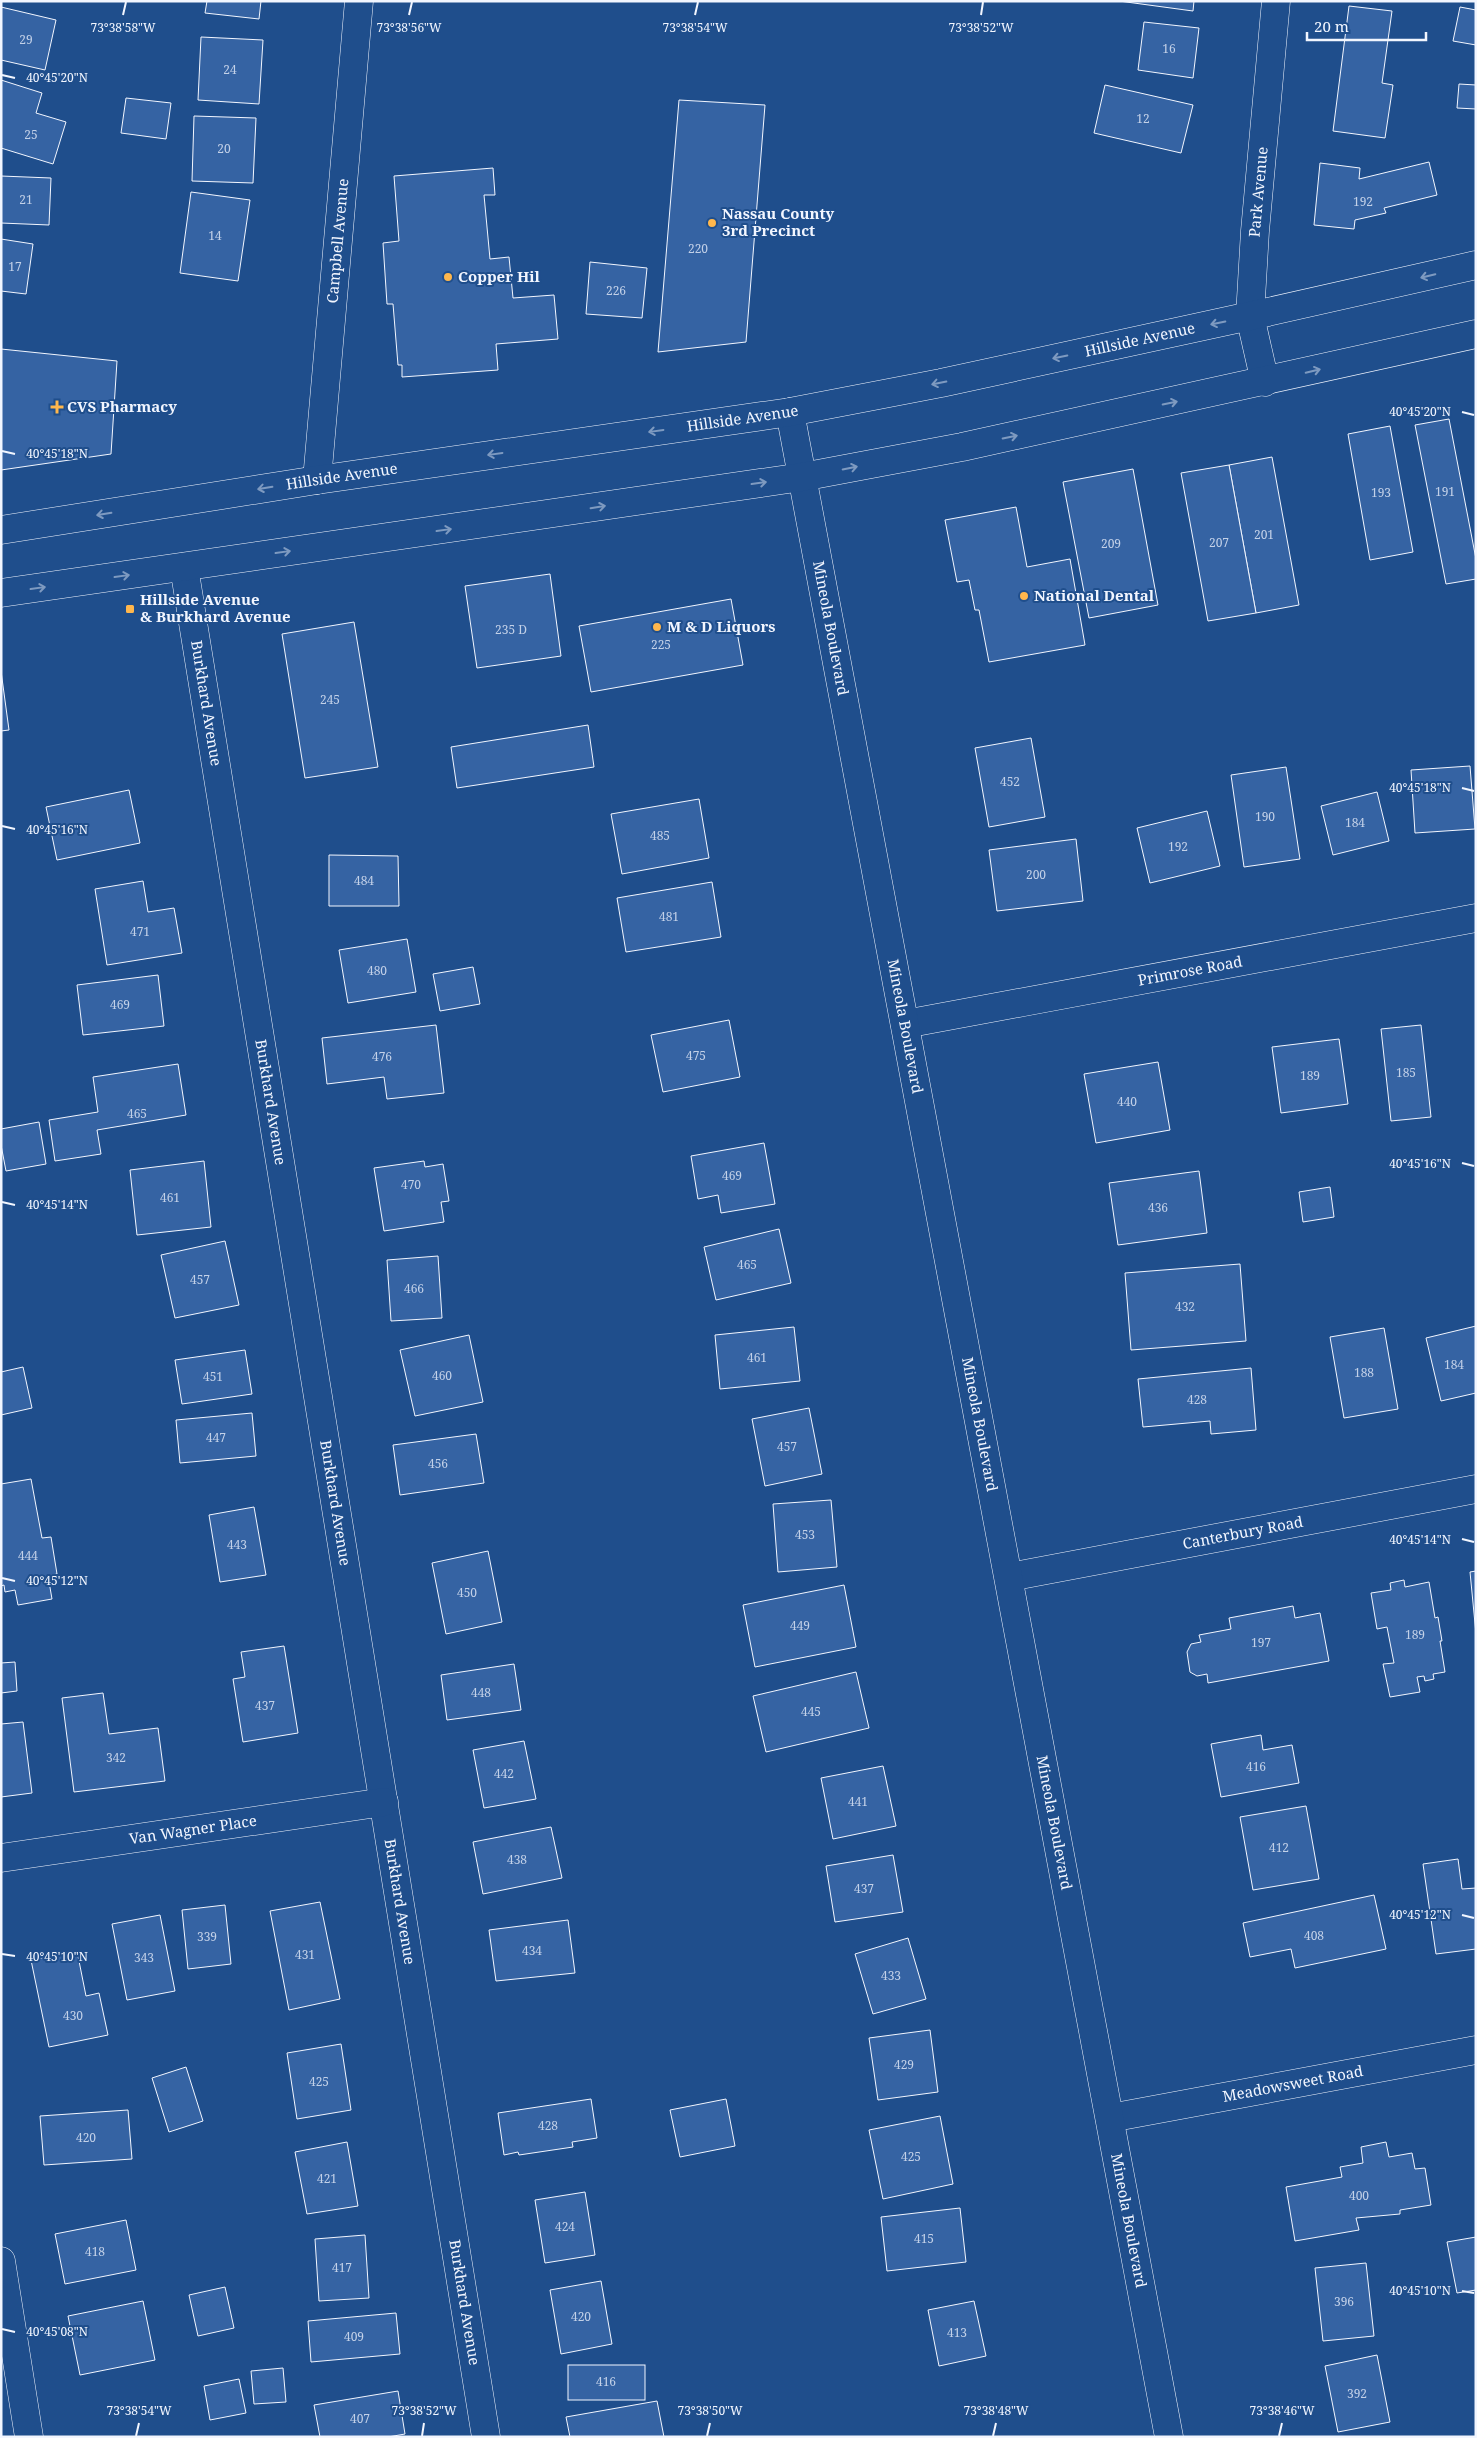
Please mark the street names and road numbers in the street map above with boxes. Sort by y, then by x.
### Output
street label: Park Avenue [1244,146,1272,238]
street label: Campbell Avenue [322,178,352,304]
street label: Hillside Avenue [1083,317,1197,361]
street label: Hillside Avenue [685,400,800,436]
street label: Hillside Avenue [285,458,399,494]
street label: Mineola Boulevard [809,559,854,697]
street label: Burkhard Avenue [187,639,227,767]
street label: Primrose Road [1136,951,1244,990]
street label: Mineola Boulevard [884,957,928,1095]
street label: Burkhard Avenue [251,1038,291,1166]
street label: Mineola Boulevard [958,1355,1003,1493]
street label: Burkhard Avenue [316,1438,356,1567]
street label: Canterbury Road [1181,1511,1305,1553]
street label: Mineola Boulevard [1033,1753,1077,1891]
street label: Van Wagner Place [128,1810,258,1848]
street label: Burkhard Avenue [381,1837,421,1966]
street label: Meadowsweet Road [1221,2060,1365,2106]
street label: Mineola Boulevard [1107,2152,1152,2289]
street label: Burkhard Avenue [445,2238,485,2367]

